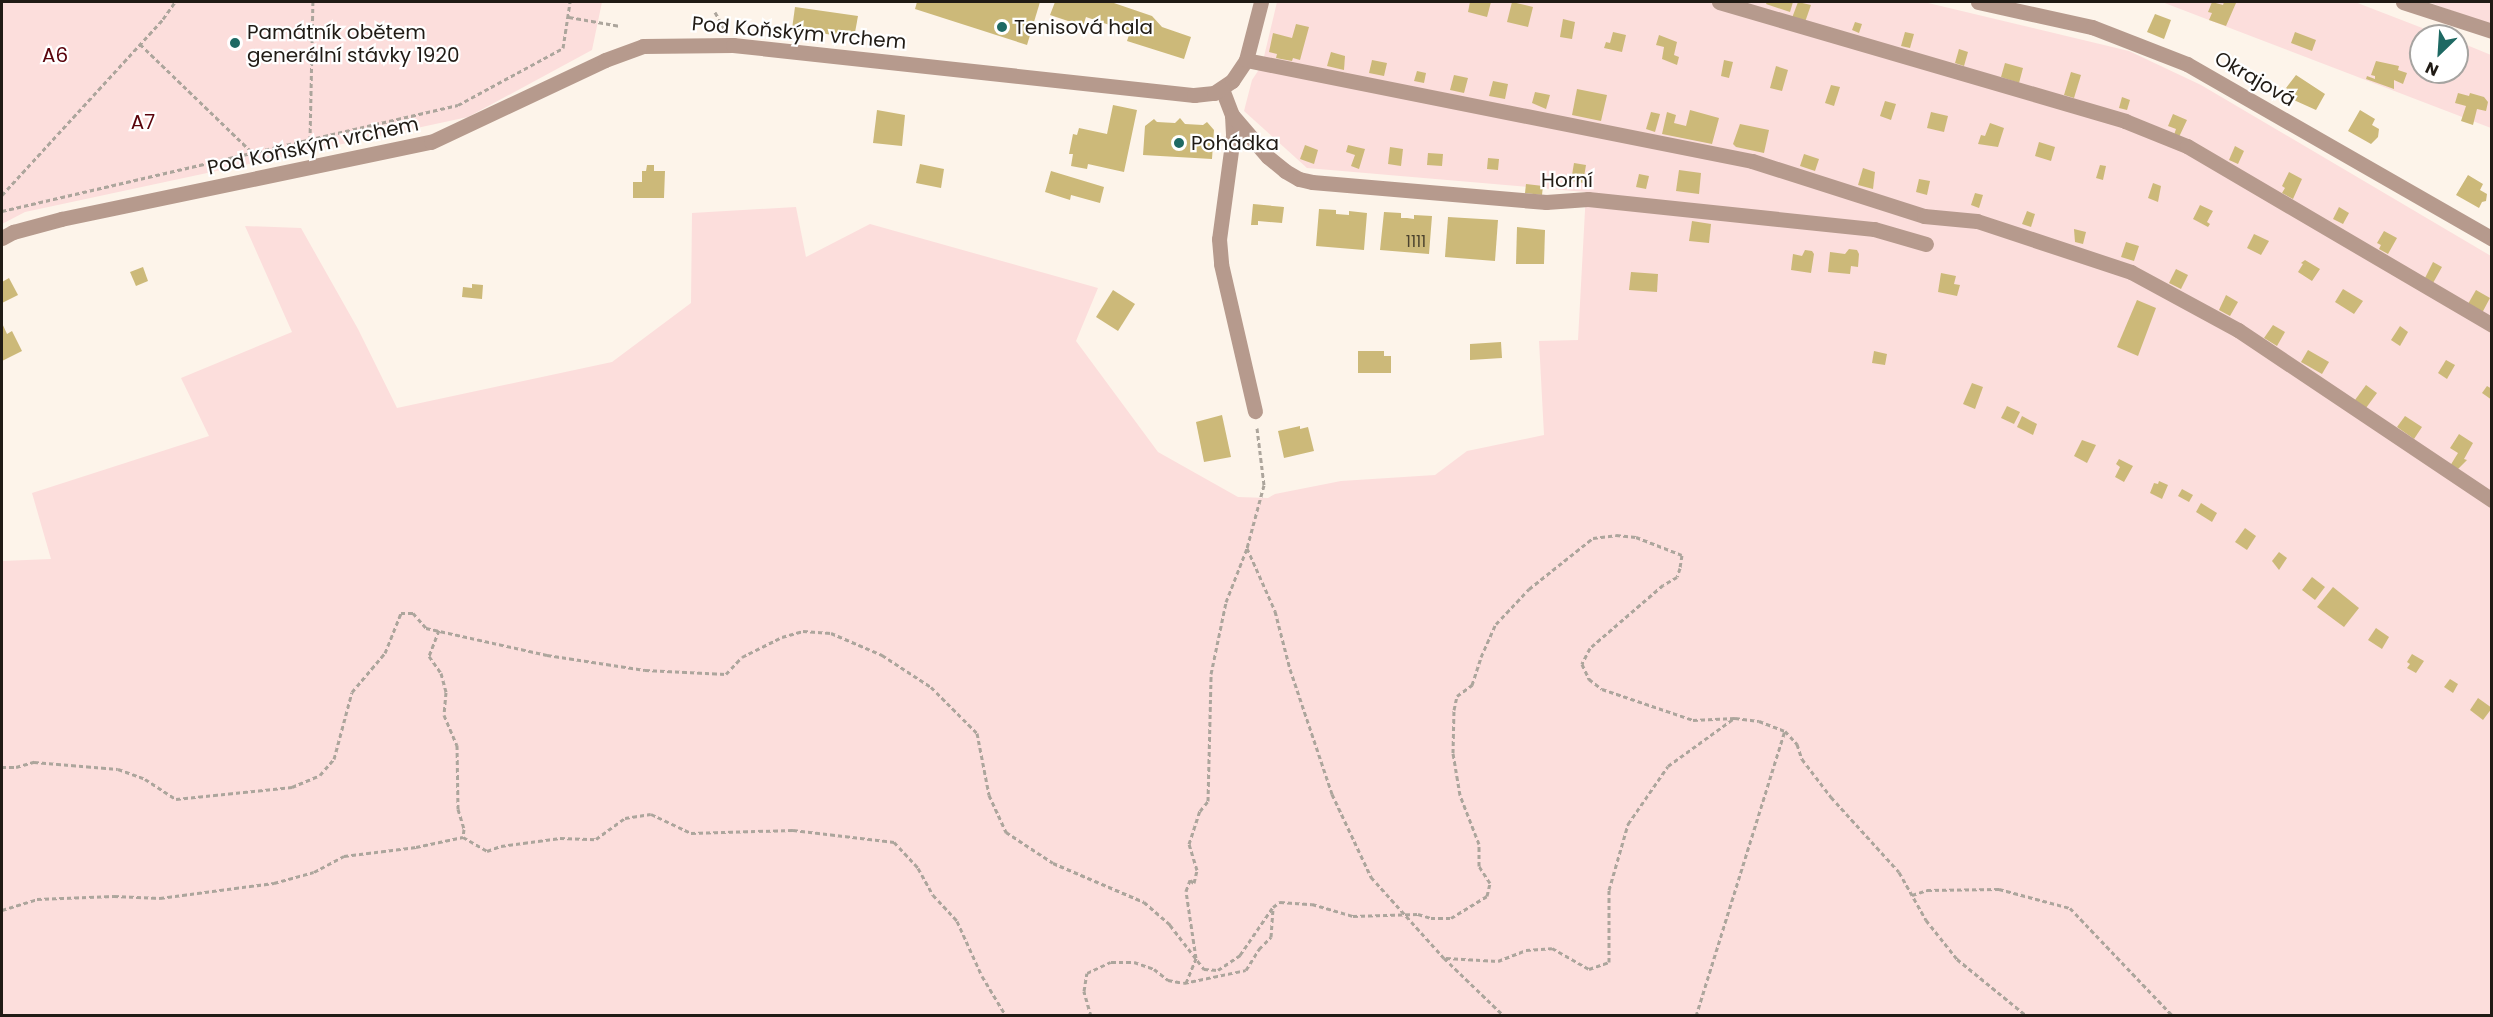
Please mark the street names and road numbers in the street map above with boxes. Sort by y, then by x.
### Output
street label: Pod Koňským vrchem [691,12,907,54]
street label: Okrajová [2210,46,2300,112]
street label: Pod Koňským vrchem [205,112,421,180]
street label: Horní [1541,168,1593,192]

